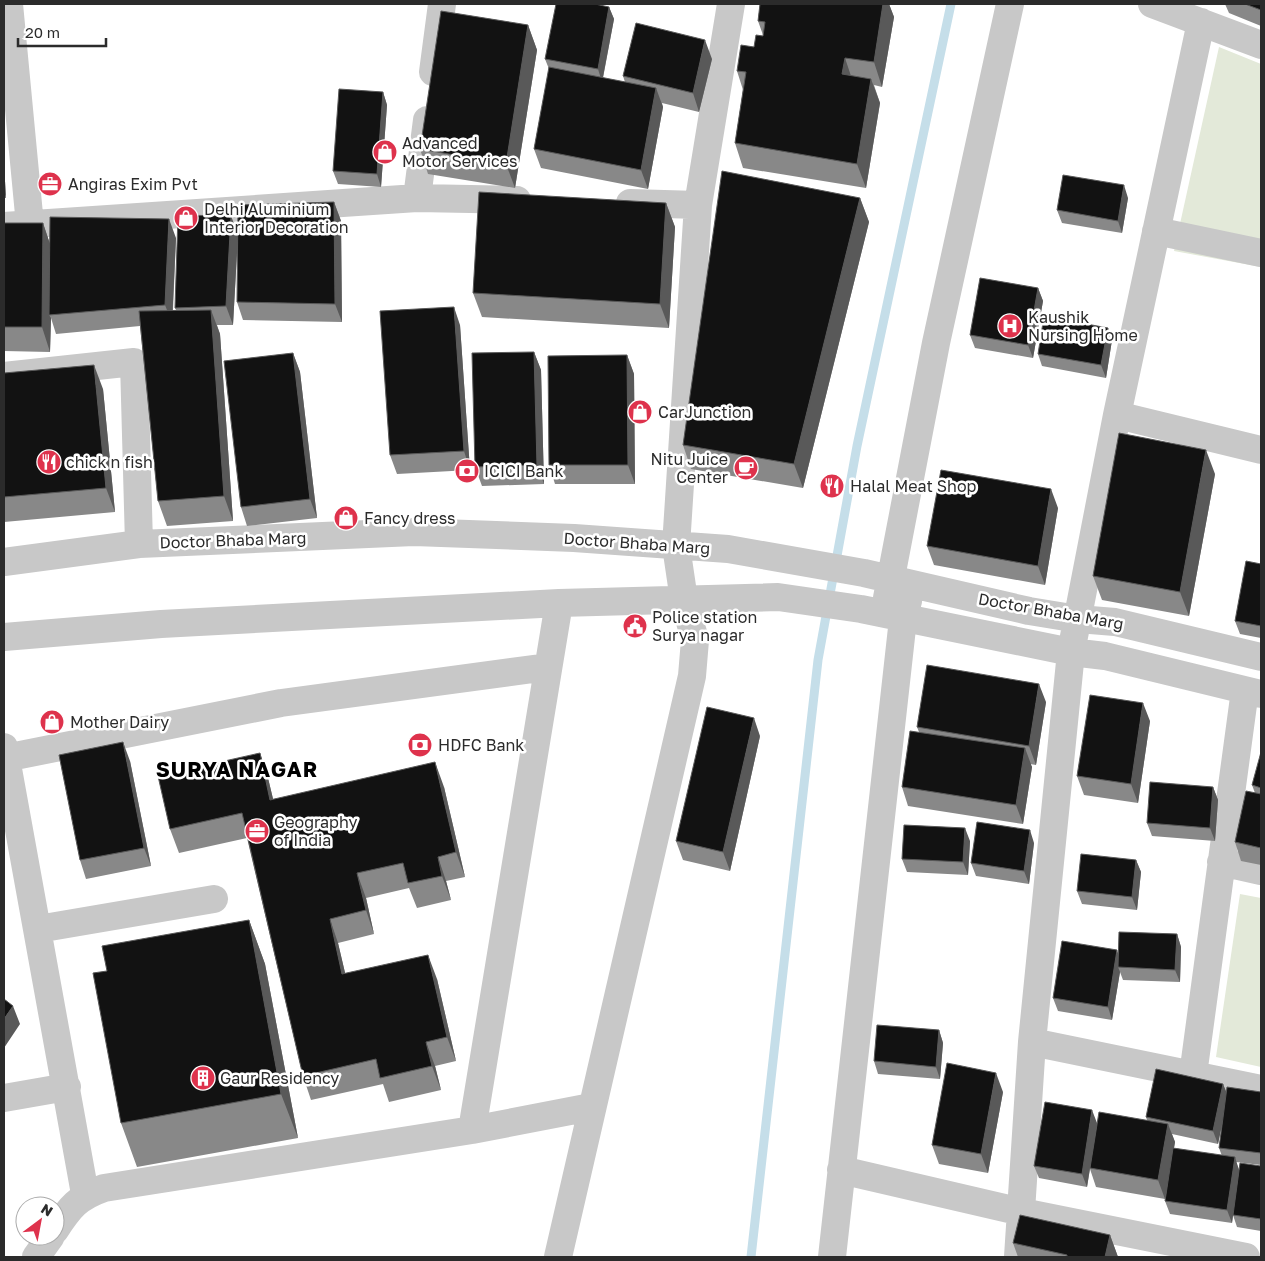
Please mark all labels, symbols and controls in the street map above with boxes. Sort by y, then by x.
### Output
scale bar [18,15,105,47]
text: 20 m [25,23,60,41]
place label: Advanced Motor Services [402,133,518,171]
shop icon: Advanced Motor Services [372,139,398,165]
office icon: Angiras Exim Pvt [37,171,63,197]
place label: Angiras Exim Pvt [68,174,198,194]
place label: Delhi Aluminium Interior Decoration [204,199,349,237]
shop icon: Delhi Aluminium Interior Decoration [173,205,199,231]
place label: Kaushik Nursing Home [1028,307,1138,345]
hospital icon: Kaushik Nursing Home [997,313,1023,339]
shop icon: CarJunction [627,399,653,425]
place label: CarJunction [658,402,751,422]
restaurant icon: chick n fish [36,449,62,475]
place label: Nitu Juice Center [651,449,728,487]
place label: chick n fish [66,452,153,472]
cafe icon: Nitu Juice Center [733,455,759,481]
bank icon: ICICI Bank [454,458,480,484]
place label: ICICI Bank [484,461,563,481]
restaurant icon: Halal Meat Shop [819,473,845,499]
place label: Halal Meat Shop [850,476,976,496]
shop icon: Fancy dress [333,505,359,531]
place label: Fancy dress [364,508,456,528]
street label: Doctor Bhaba Marg [159,527,307,553]
street label: Doctor Bhaba Marg [563,528,711,558]
street label: Doctor Bhaba Marg [977,588,1125,634]
place label: Police station Surya nagar [652,607,757,645]
public building icon: Police station Surya nagar [622,613,648,639]
shop icon: Mother Dairy [39,709,65,735]
place label: Mother Dairy [70,712,169,732]
bank icon: HDFC Bank [407,732,433,758]
place label: HDFC Bank [438,735,524,755]
district label: SURYA NAGAR [156,756,318,782]
place label: Geography of India [274,812,357,850]
office icon: Geography of India [244,818,270,844]
building icon: Gaur Residency [190,1065,216,1091]
place label: Gaur Residency [220,1068,339,1088]
north arrow [15,1196,65,1246]
text: N [38,1200,56,1220]

